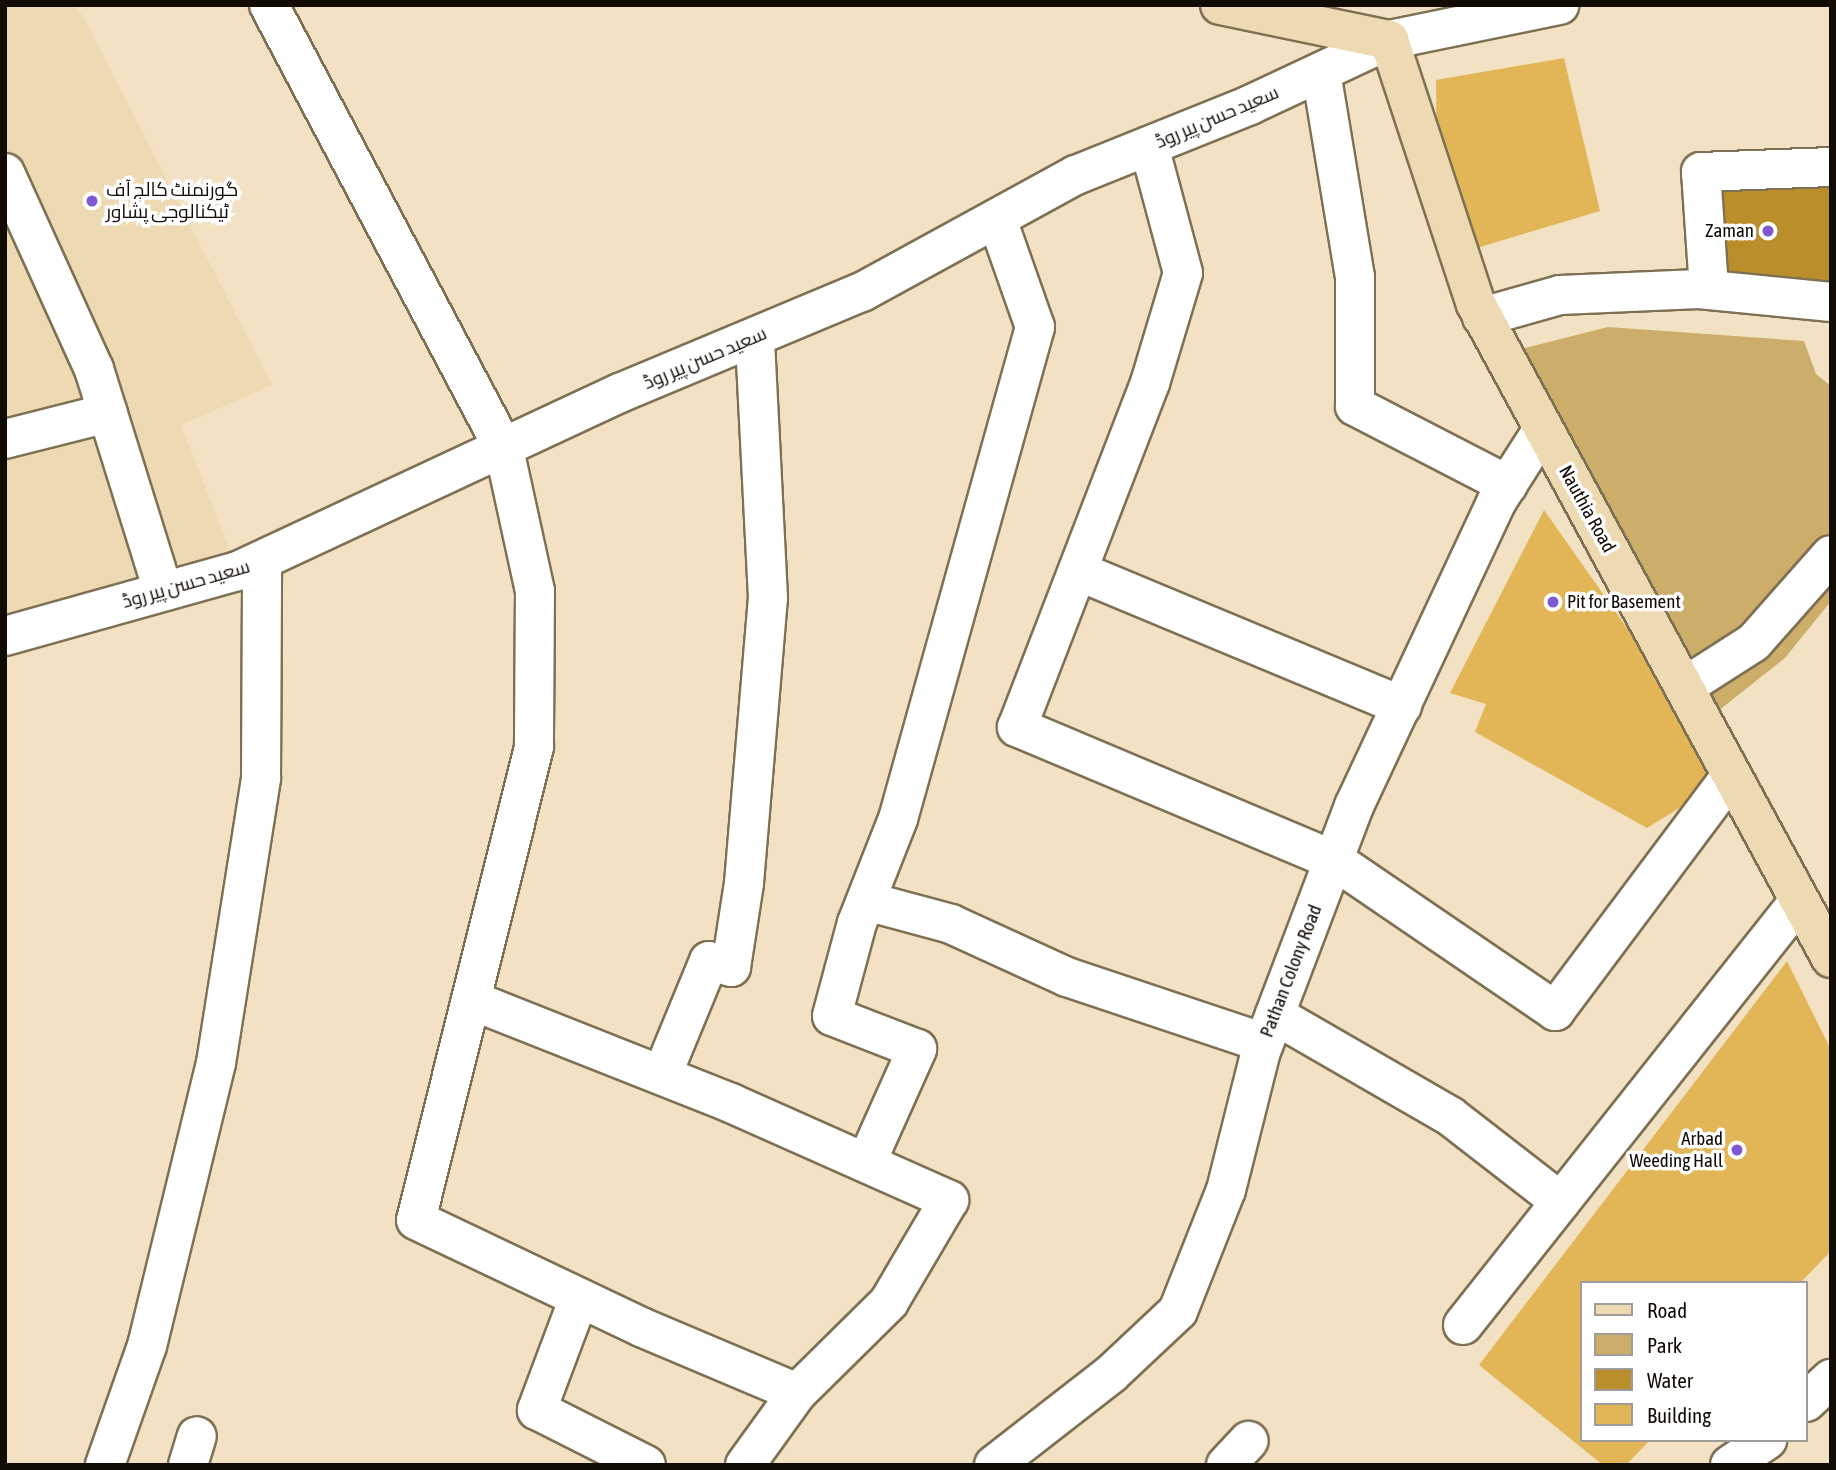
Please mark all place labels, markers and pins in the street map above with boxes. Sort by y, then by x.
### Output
place label: گورنمنٹ کالج آف ٹیکنالوجی پشاور [106,179,238,223]
marker: گورنمنٹ کالج آف ٹیکنالوجی پشاور [84,193,100,209]
place label: Zaman [1705,220,1754,242]
marker: Zaman [1760,223,1776,239]
place label: Pit for Basement [1567,591,1681,613]
marker: Pit for Basement [1545,594,1561,610]
place label: Arbad Weeding Hall [1629,1128,1723,1172]
marker: Arbad Weeding Hall [1729,1142,1745,1158]

